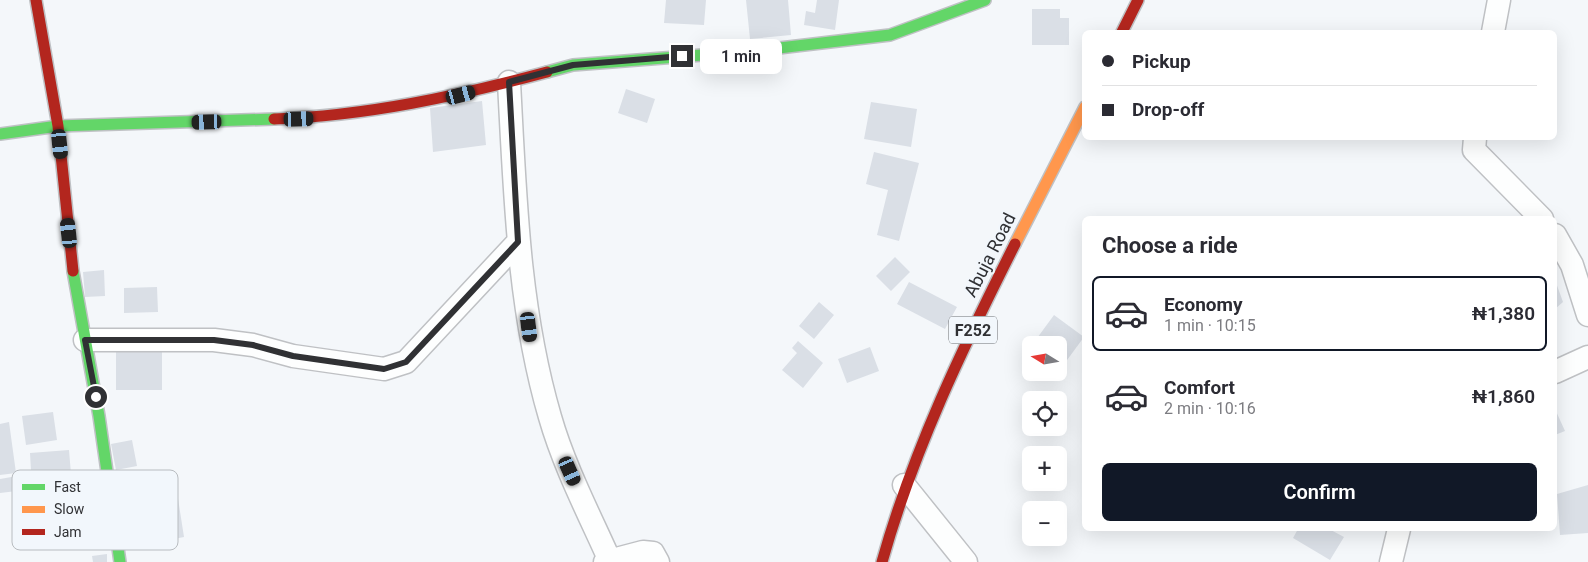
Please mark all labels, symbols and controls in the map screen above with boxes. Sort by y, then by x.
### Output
callout: 1 min [700,38,782,74]
route end [671,45,693,67]
text: 1 min [721,47,761,66]
text: Pickup [1132,50,1191,73]
car [444,84,477,106]
text: Drop-off [1132,98,1204,121]
car [283,111,314,127]
car [191,114,222,130]
car [50,128,69,160]
street label: Abuja Road [959,209,1020,300]
car [59,217,78,249]
text: Choose a ride [1102,233,1238,258]
icon: car [1104,291,1149,336]
text: Economy [1164,293,1243,316]
text: ₦1,380 [1472,302,1535,325]
car [519,311,538,343]
road number: F252 [949,316,997,344]
text: 1 min · 10:15 [1164,316,1256,335]
north arrow [1022,336,1068,381]
map controls [1022,336,1067,546]
icon: car [1104,374,1149,419]
text: Comfort [1164,376,1235,399]
text: ₦1,860 [1472,385,1535,408]
route start [85,386,107,408]
button: locate [1022,391,1067,436]
text: 2 min · 10:16 [1164,399,1256,418]
button: + [1022,446,1067,491]
car [557,454,582,488]
button: Confirm [1102,463,1537,521]
legend [12,470,178,550]
text: Fast [54,479,81,495]
text: Slow [54,501,85,517]
button: − [1022,501,1067,546]
text: Jam [54,524,82,540]

